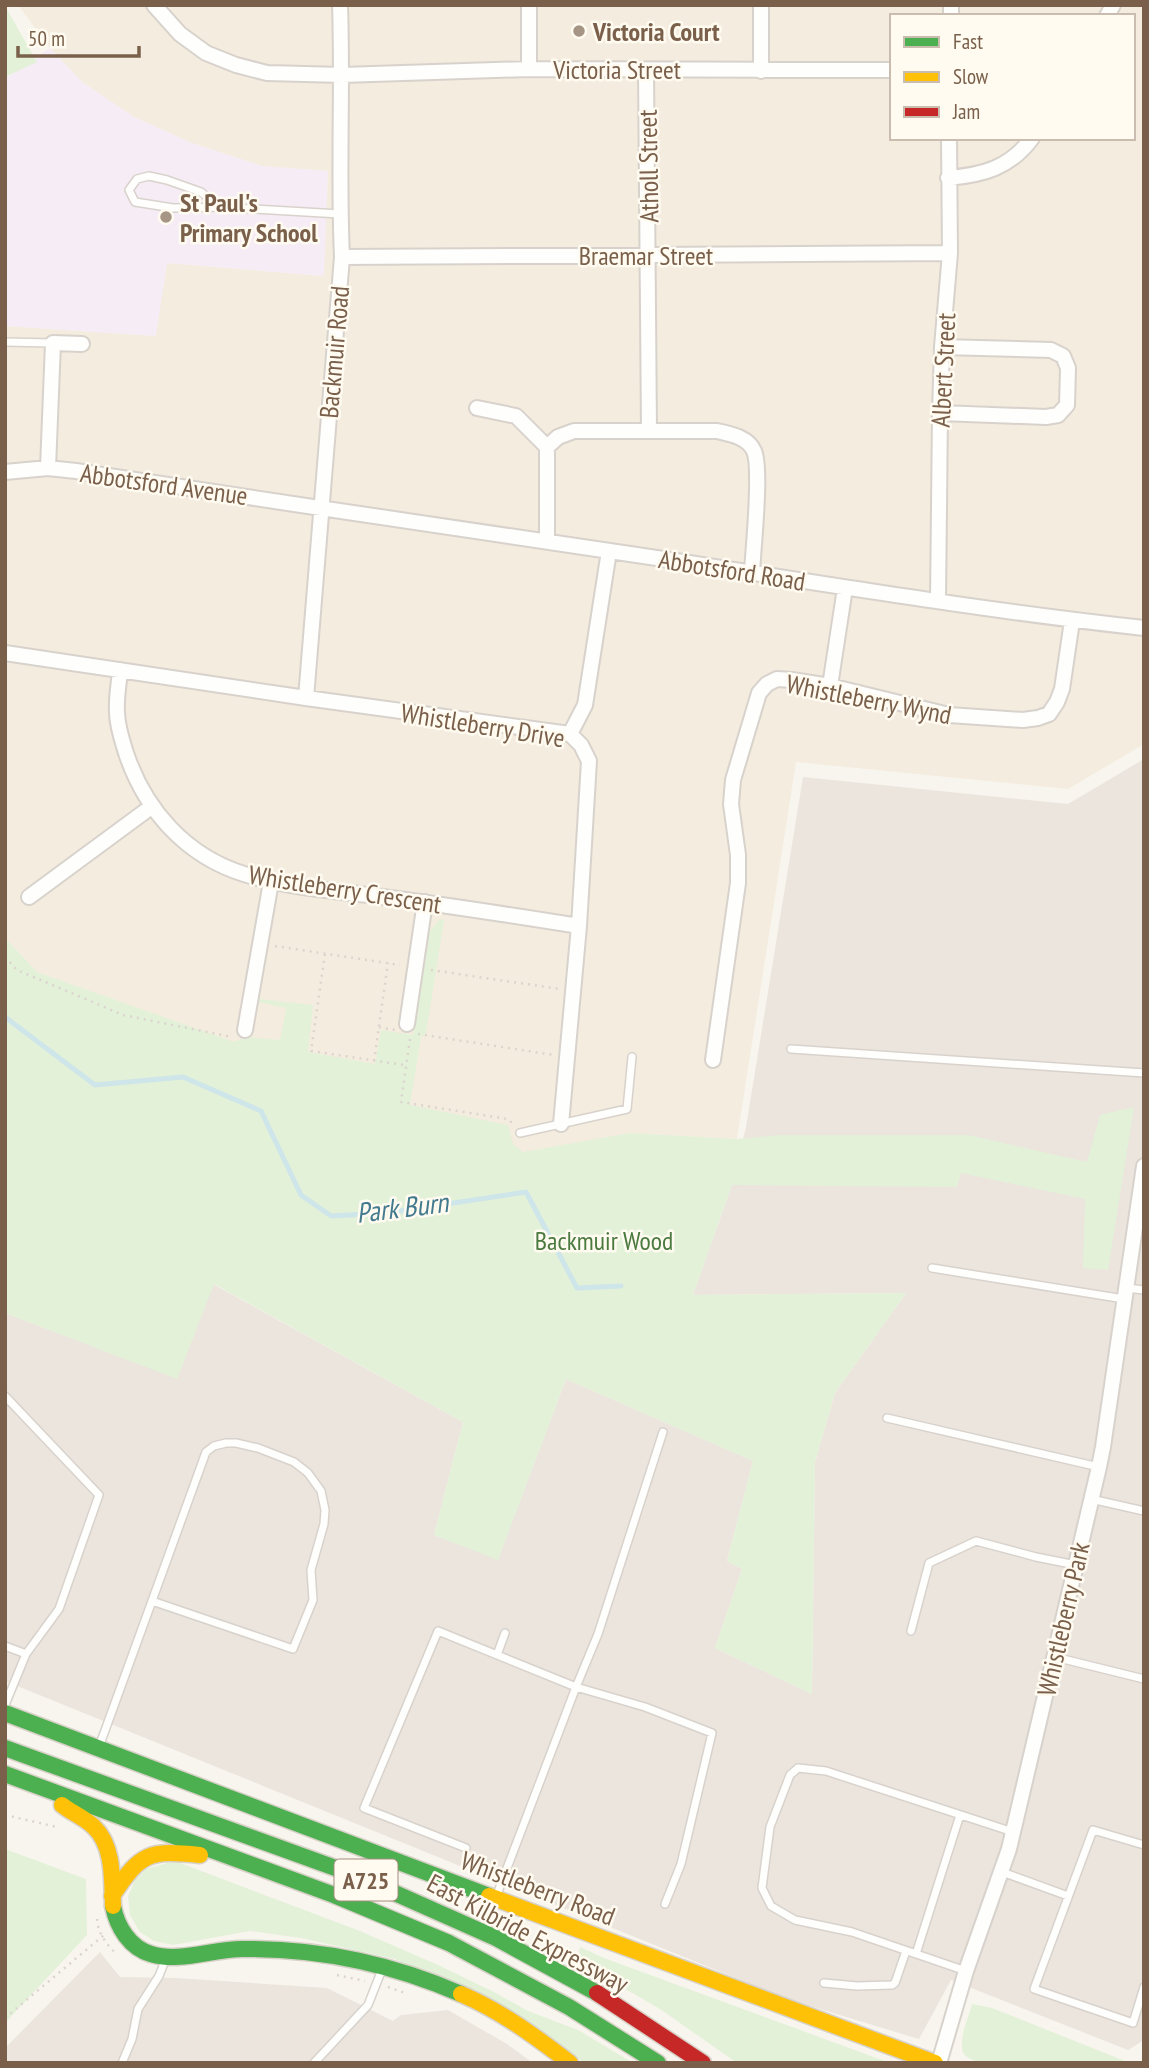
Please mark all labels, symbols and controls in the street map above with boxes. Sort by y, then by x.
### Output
scale bar [18,14,138,58]
legend [890,14,1135,140]
place label: Victoria Court [592,15,720,48]
marker: Victoria Court [571,23,587,39]
text: 50 m [28,25,65,52]
text: Fast [953,28,983,55]
street label: Victoria Street [552,53,681,86]
text: Slow [953,63,989,90]
text: Jam [952,98,980,125]
street label: Atholl Street [631,109,665,223]
place label: St Paul's Primary School [180,186,318,249]
marker: St Paul's Primary School [158,209,174,225]
street label: Braemar Street [579,239,713,272]
street label: Backmuir Road [312,284,356,420]
street label: Albert Street [924,312,962,428]
street label: Abbotsford Avenue [78,456,250,512]
street label: Abbotsford Road [656,542,808,598]
street label: Whistleberry Wynd [784,667,954,731]
street label: Whistleberry Drive [399,696,567,754]
street label: Whistleberry Crescent [246,857,444,921]
water label: Park Burn [354,1183,452,1231]
park label: Backmuir Wood [535,1224,673,1257]
street label: Whistleberry Park [1029,1539,1097,1699]
street label: Whistleberry Road [456,1843,620,1933]
road number: A725 [334,1859,398,1900]
street label: East Kilbride Expressway [422,1866,634,2000]

